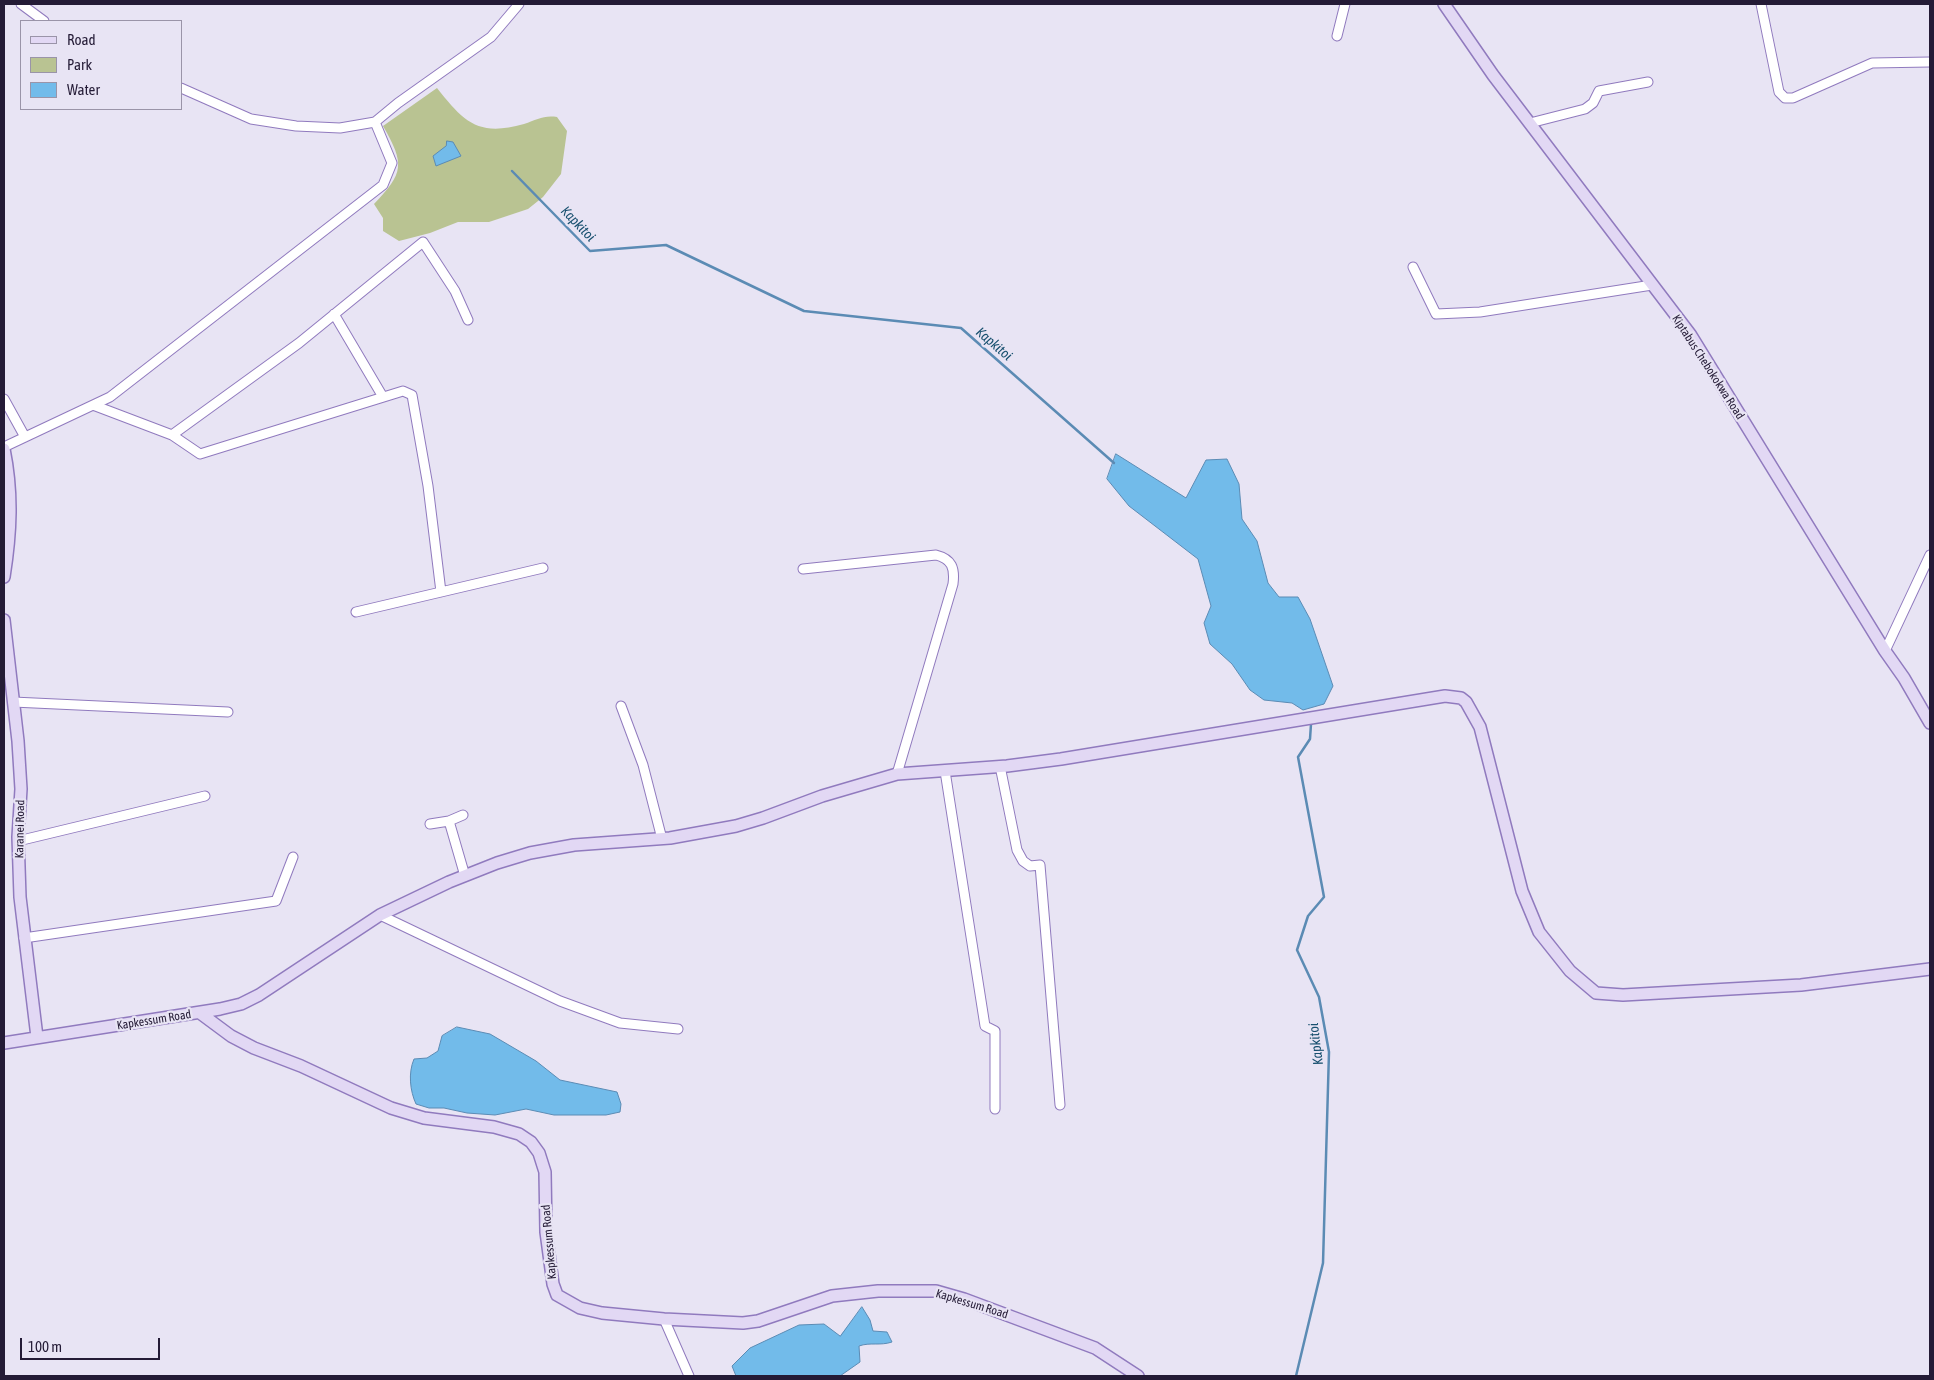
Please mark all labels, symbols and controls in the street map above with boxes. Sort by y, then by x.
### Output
legend [20,20,182,110]
text: Road [67,31,96,48]
text: Park [67,56,92,73]
text: Water [67,81,100,98]
water label: Kapkitoi [557,203,599,245]
street label: Kiptabus Chebokokwa Road [1669,312,1747,422]
water label: Kapkitoi [972,324,1016,364]
street label: Karanei Road [12,800,28,858]
street label: Kapkessum Road [116,1007,192,1033]
water label: Kapkitoi [1305,1022,1327,1066]
street label: Kapkessum Road [539,1204,559,1280]
street label: Kapkessum Road [934,1286,1010,1322]
scale bar [22,1328,162,1360]
text: 100 m [28,1338,62,1355]

